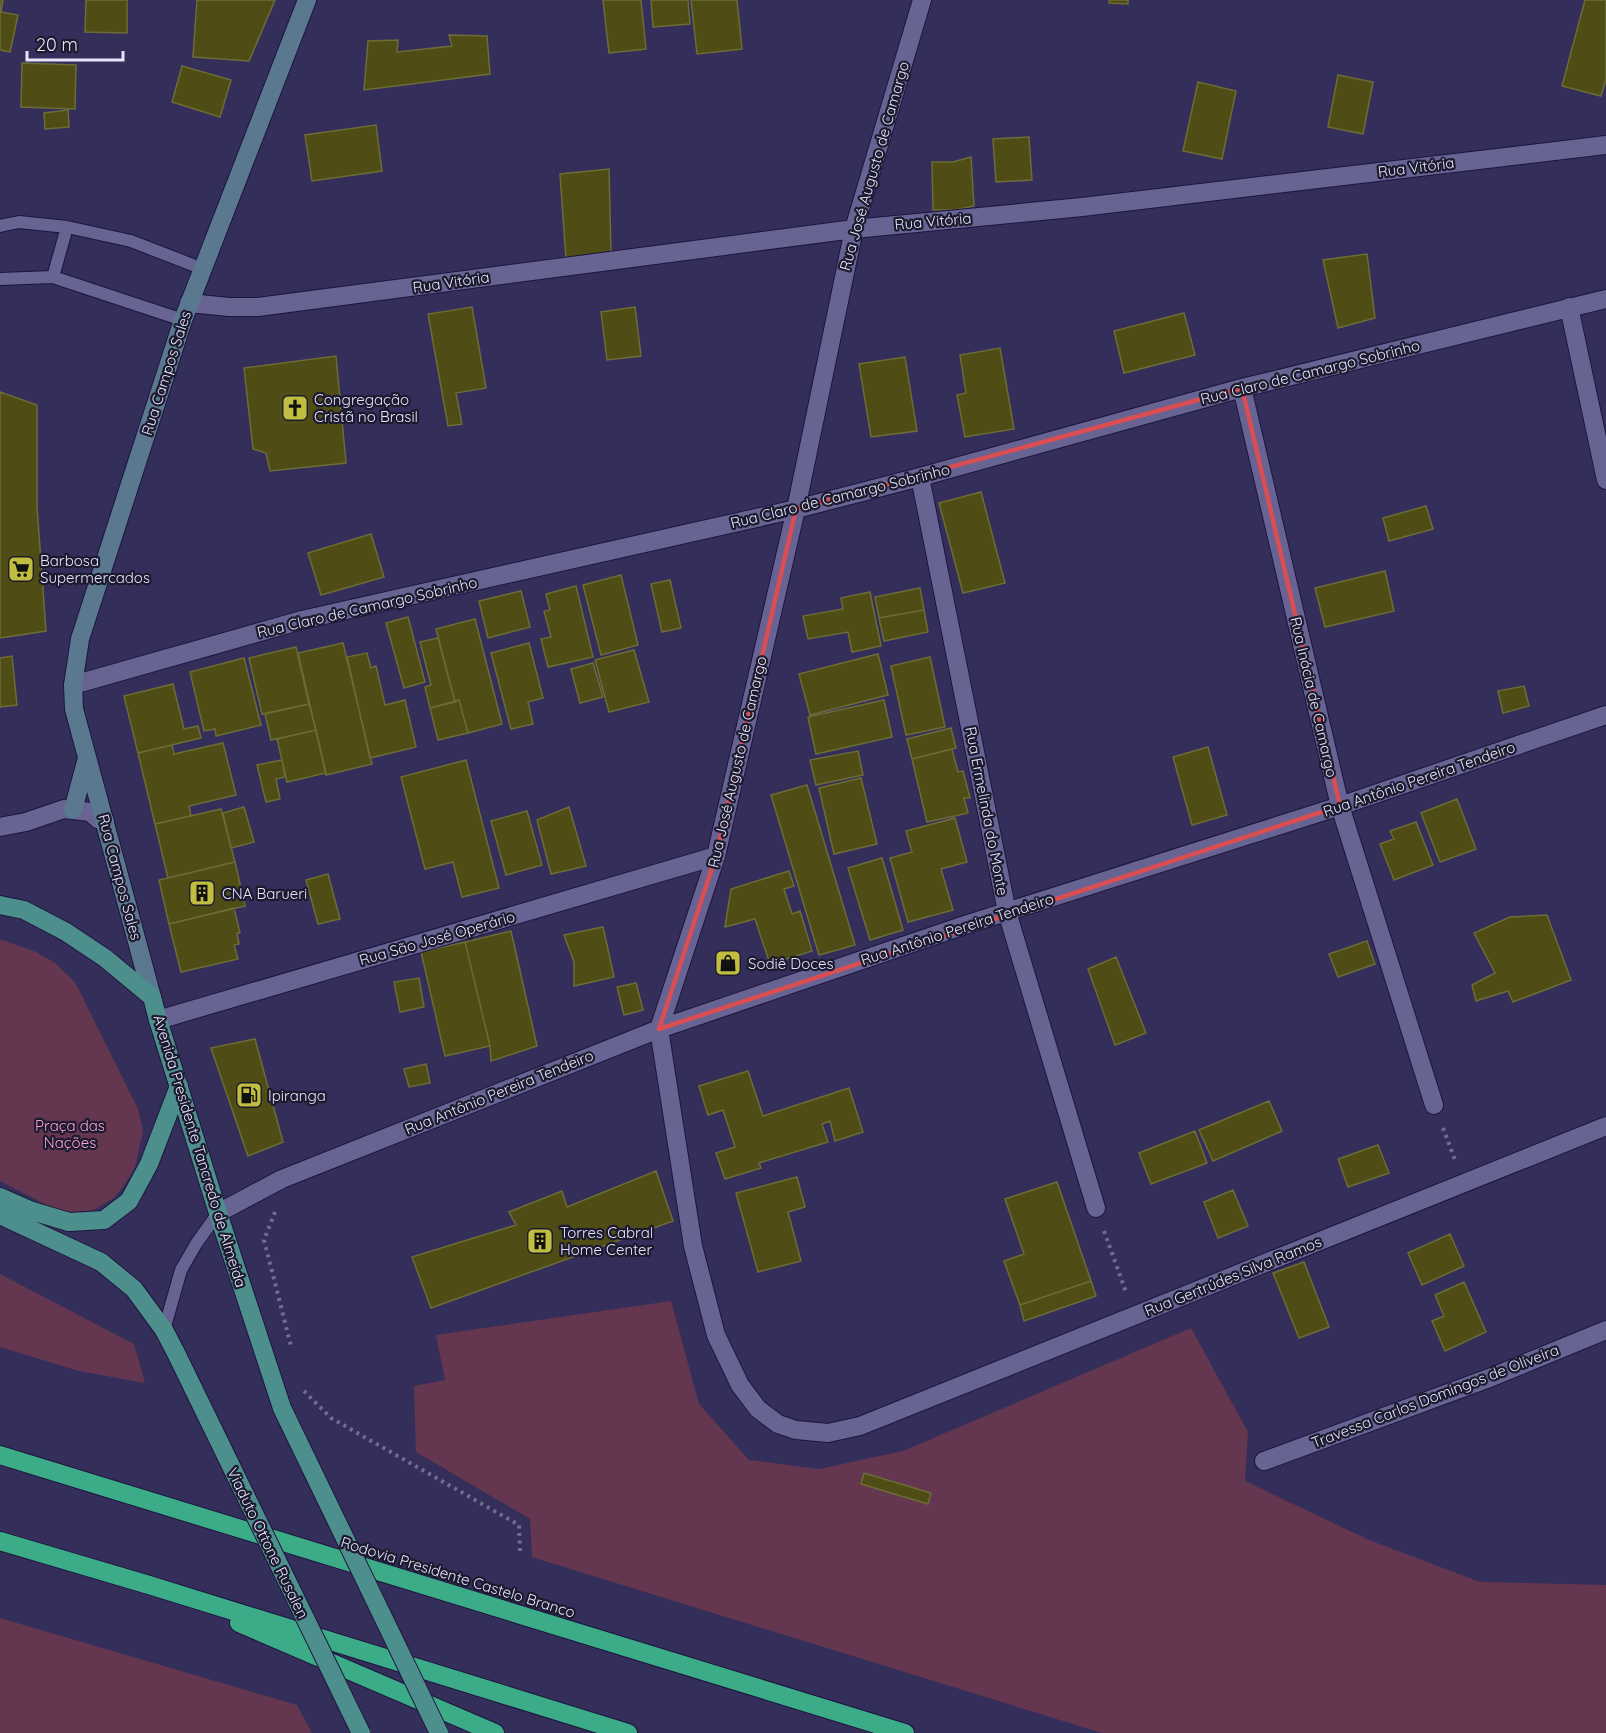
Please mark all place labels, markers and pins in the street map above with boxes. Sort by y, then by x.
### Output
place label: Congregação Cristã no Brasil [314,390,418,426]
church icon: Congregação Cristã no Brasil [280,393,310,423]
place label: Barbosa Supermercados [40,551,150,587]
supermarket icon: Barbosa Supermercados [6,554,36,584]
building icon: CNA Barueri [187,878,217,908]
place label: CNA Barueri [222,884,307,903]
shop icon: Sodiê Doces [713,948,743,978]
place label: Sodiê Doces [748,954,834,973]
fuel station icon: Ipiranga [234,1080,264,1110]
place label: Ipiranga [268,1086,326,1105]
place label: Torres Cabral Home Center [560,1223,653,1259]
building icon: Torres Cabral Home Center [525,1226,555,1256]

